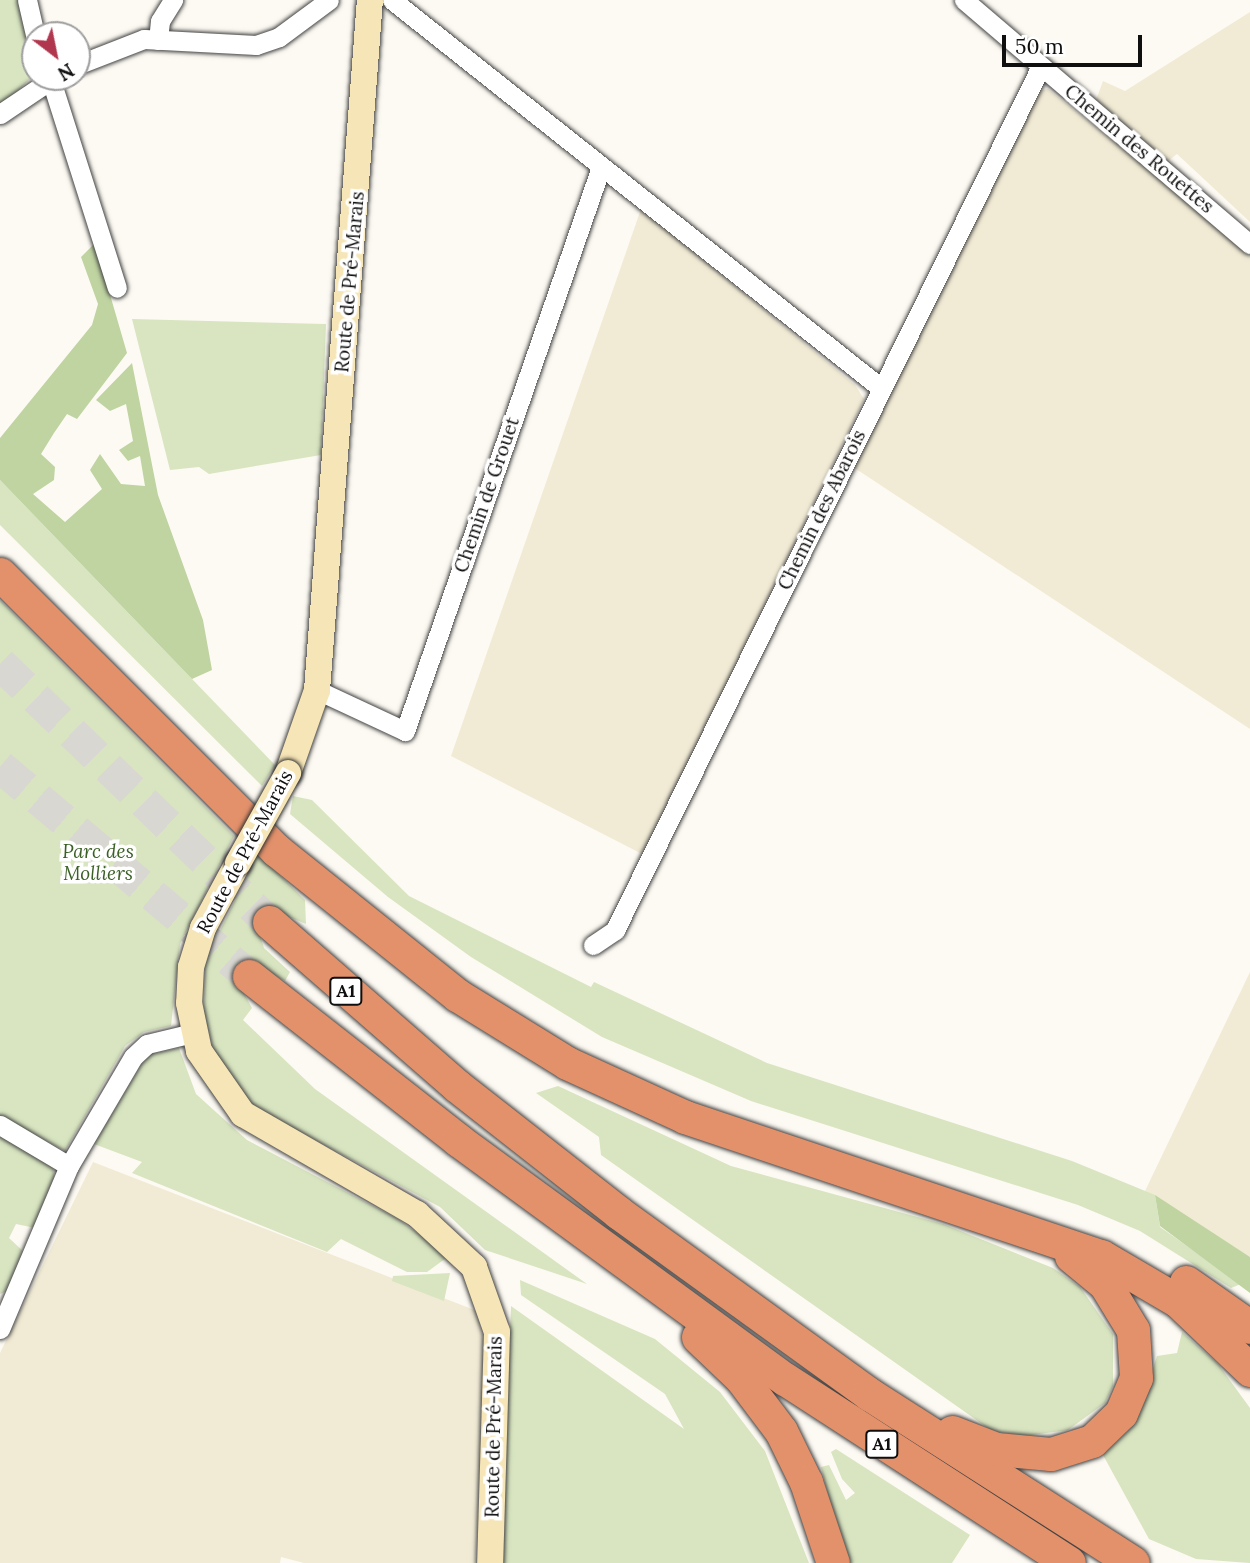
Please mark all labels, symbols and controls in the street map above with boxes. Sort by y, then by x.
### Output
north arrow [21,21,91,91]
scale bar [1005,21,1145,65]
text: 50 m [1015,33,1064,60]
text: N [53,58,79,86]
street label: Chemin des Rouettes [1060,80,1218,218]
street label: Route de Pré-Marais [331,190,369,374]
street label: Chemin de Grouet [450,414,524,576]
street label: Chemin des Abarois [773,426,871,594]
street label: Route de Pré-Marais [192,766,298,938]
park label: Parc des Molliers [62,841,134,885]
road number: A1 [328,976,364,1006]
street label: Route de Pré-Marais [481,1336,507,1518]
road number: A1 [864,1429,900,1458]

